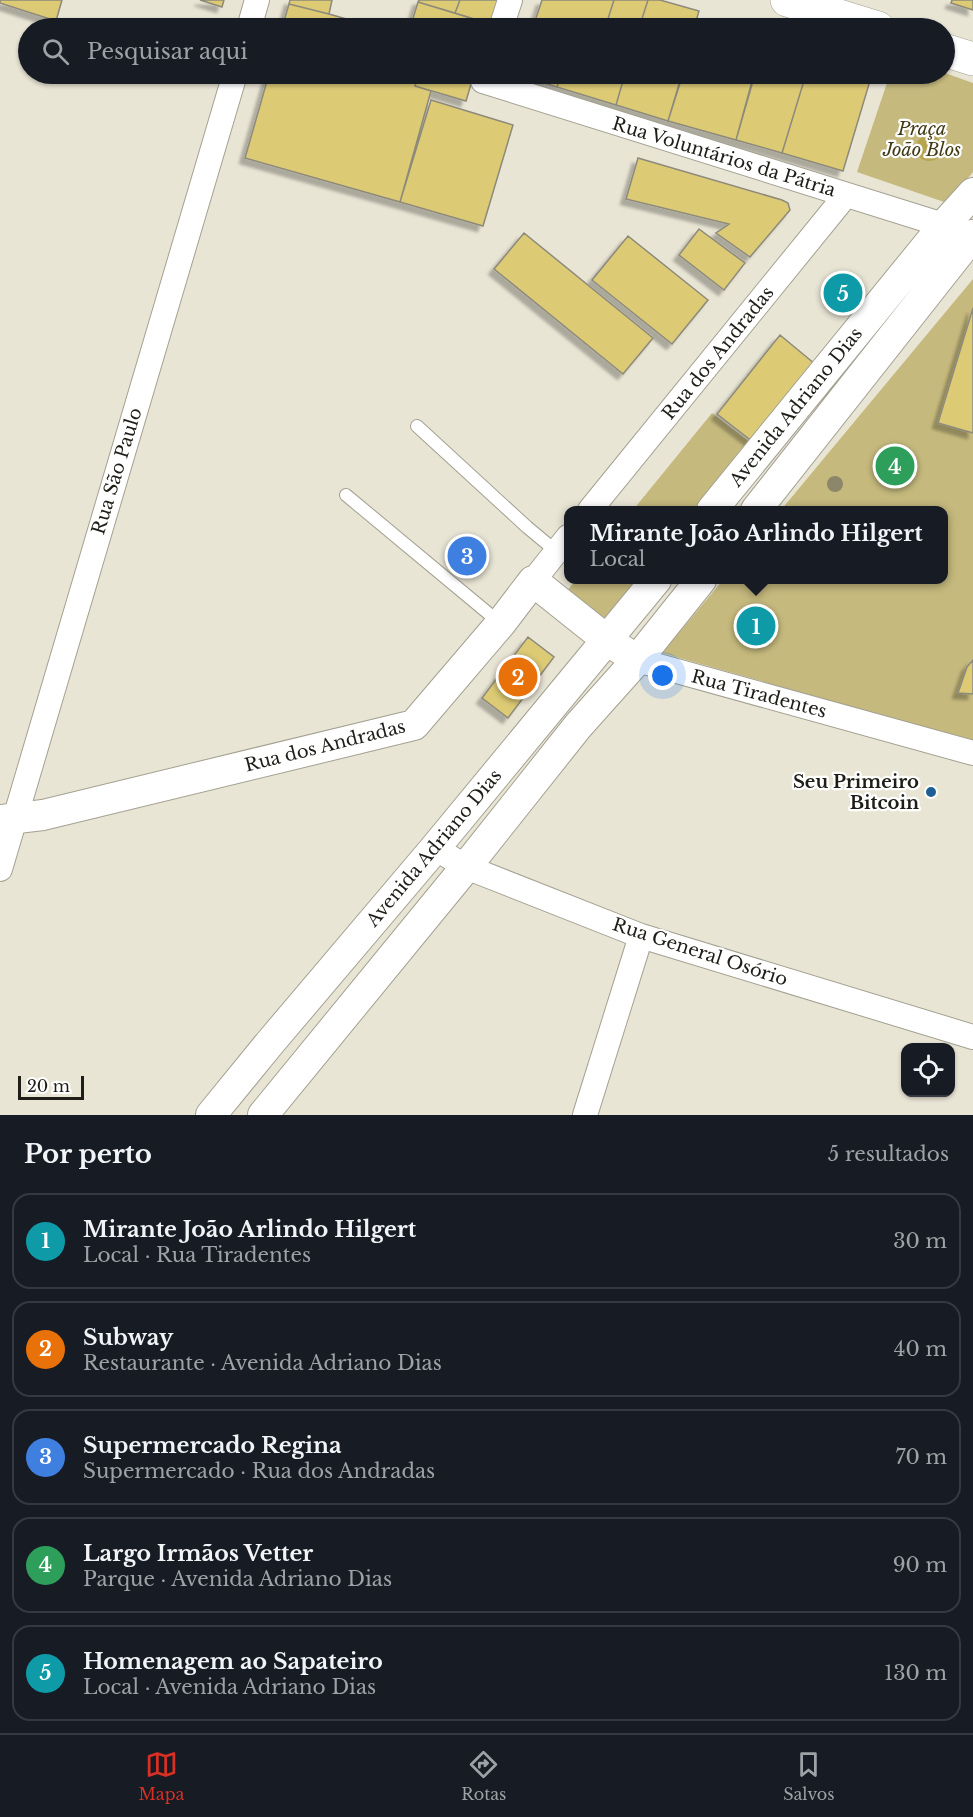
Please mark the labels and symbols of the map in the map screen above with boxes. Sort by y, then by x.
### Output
street label: Rua Voluntários da Pátria [610,113,838,202]
park label: Praça João Blos [882,118,961,161]
pin: 5 [824,270,862,316]
street label: Rua dos Andradas [658,282,778,424]
street label: Avenida Adriano Dias [724,323,867,492]
street label: Rua São Paulo [87,405,147,537]
pin: 4 [876,444,914,488]
pin: 3 [448,534,486,578]
pin: 1 [736,604,776,648]
pin: 2 [498,654,538,700]
your location [648,661,677,690]
street label: Rua Tiradentes [689,665,829,723]
street label: Rua dos Andradas [242,715,408,777]
street label: Avenida Adriano Dias [361,765,506,932]
place label: Seu Primeiro Bitcoin [793,771,919,814]
marker: Seu Primeiro Bitcoin [924,785,938,799]
street label: Rua General Osório [610,913,790,991]
scale bar [18,1073,84,1100]

